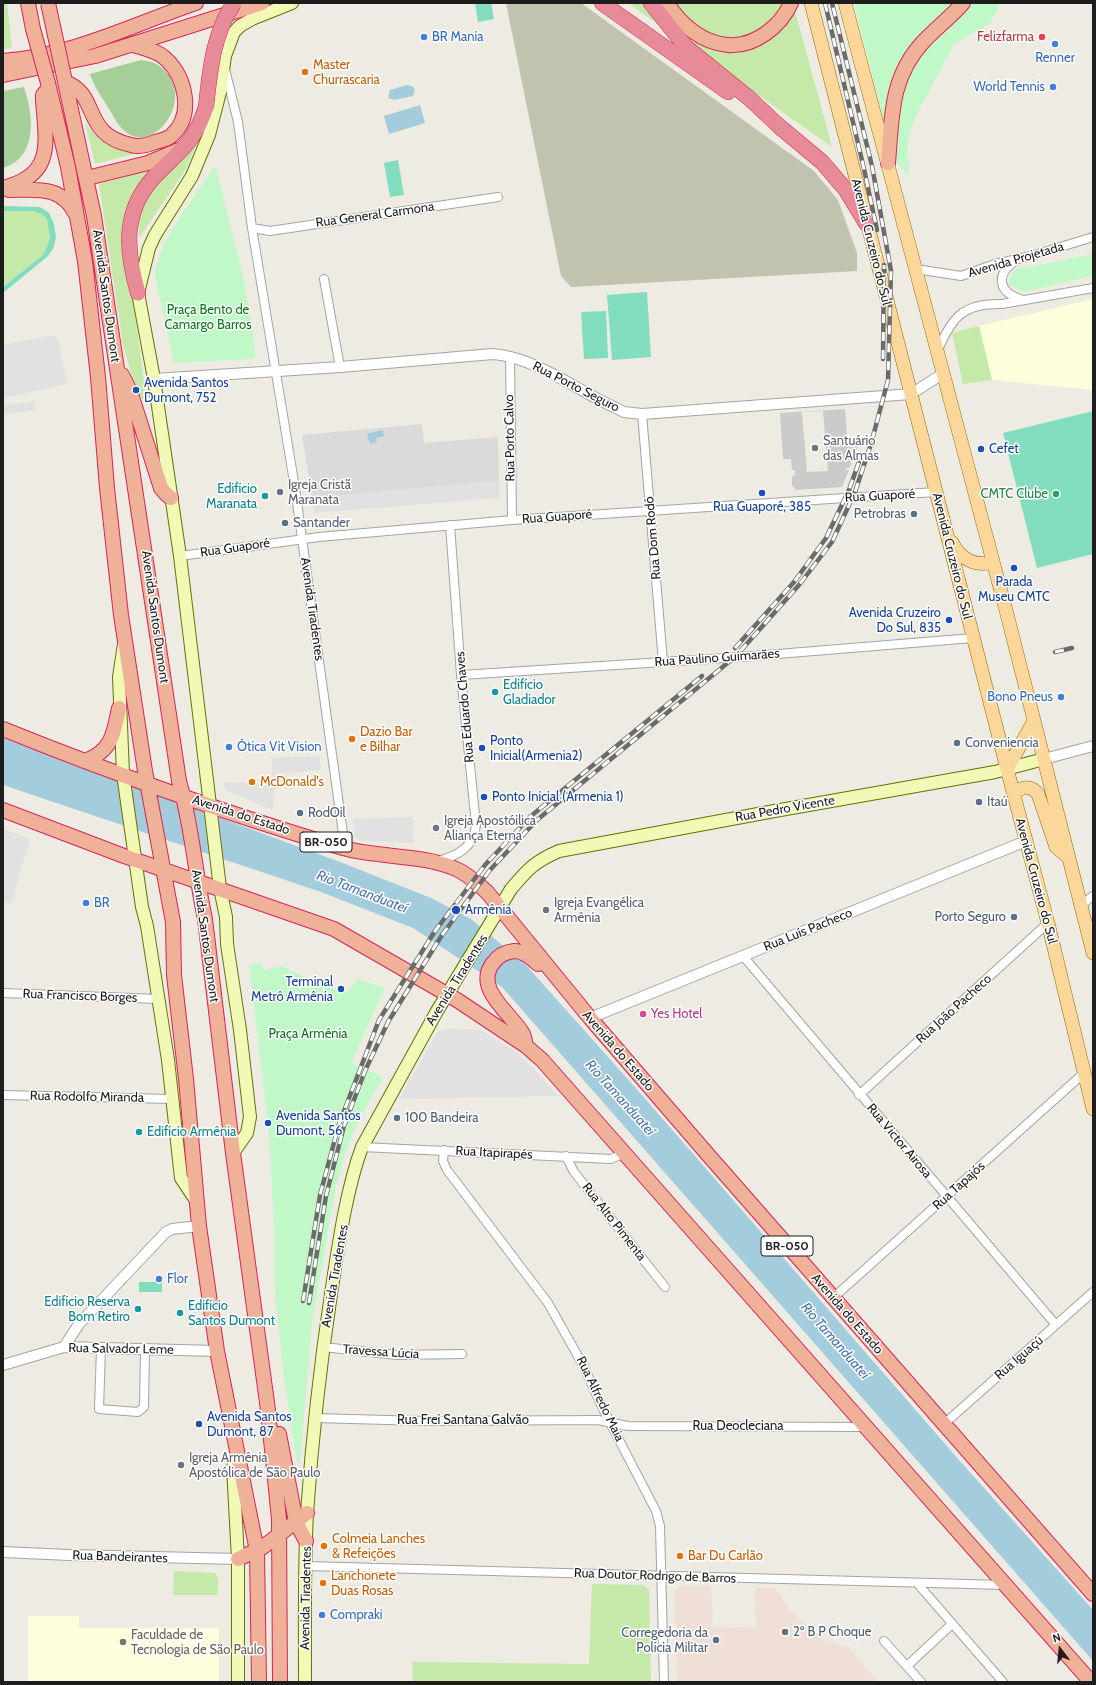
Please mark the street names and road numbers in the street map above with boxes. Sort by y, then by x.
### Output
street label: Avenida Cruzeiro do Sul [848,177,894,307]
street label: Rua General Carmona [315,199,435,231]
street label: Avenida Santos Dumont [89,229,123,363]
street label: Avenida Projetada [966,239,1066,281]
street label: Rua Porto Seguro [530,358,622,416]
street label: Rua Porto Calvo [501,394,519,482]
street label: Rua Guaporé [844,486,916,506]
street label: Avenida Cruzeiro do Sul [929,491,975,621]
street label: Rua Dom Rodó [642,496,664,580]
street label: Rua Guaporé [521,507,593,527]
street label: Rua Guaporé [199,535,271,561]
street label: Avenida Santos Dumont [138,550,172,684]
street label: Avenida Tiradentes [297,556,327,662]
street label: Rua Paulino Guimarães [654,646,780,670]
street label: Rua Eduardo Chaves [452,651,478,763]
street label: Avenida do Estado [190,792,292,838]
street label: Rua Pedro Vicente [734,793,836,825]
street label: Avenida Cruzeiro do Sul [1012,816,1060,946]
road number: BR-050 [300,832,352,852]
street label: Avenida Santos Dumont [188,869,222,1003]
street label: Rua Luís Pacheco [761,905,855,955]
street label: Avenida Tiradentes [423,932,491,1028]
street label: Rua João Pacheco [913,971,995,1047]
street label: Rua Francisco Borges [22,986,138,1006]
street label: Avenida do Estado [579,1008,657,1094]
street label: Rua Rodolfo Miranda [30,1088,144,1106]
street label: Rua Victor Airosa [863,1100,935,1182]
street label: Rua Itapirapés [455,1143,533,1163]
street label: Rua Tapajós [930,1159,988,1213]
street label: Rua Alto Pimenta [579,1180,649,1264]
street label: Avenida Tiradentes [318,1223,352,1329]
road number: BR-050 [761,1236,813,1256]
street label: Avenida do Estado [808,1271,886,1357]
street label: Rua Iguaçú [992,1333,1046,1383]
street label: Rua Salvador Leme [68,1340,174,1358]
street label: Travessa Lúcia [342,1342,420,1362]
street label: Rua Alfredo Maia [573,1354,627,1444]
street label: Rua Frei Santana Galvão [397,1412,529,1428]
street label: Rua Deocleciana [693,1418,783,1434]
street label: Avenida Tiradentes [297,1546,315,1650]
street label: Rua Bandeirantes [72,1548,168,1566]
street label: Rua Doutor Rodrigo de Barros [574,1565,736,1587]

